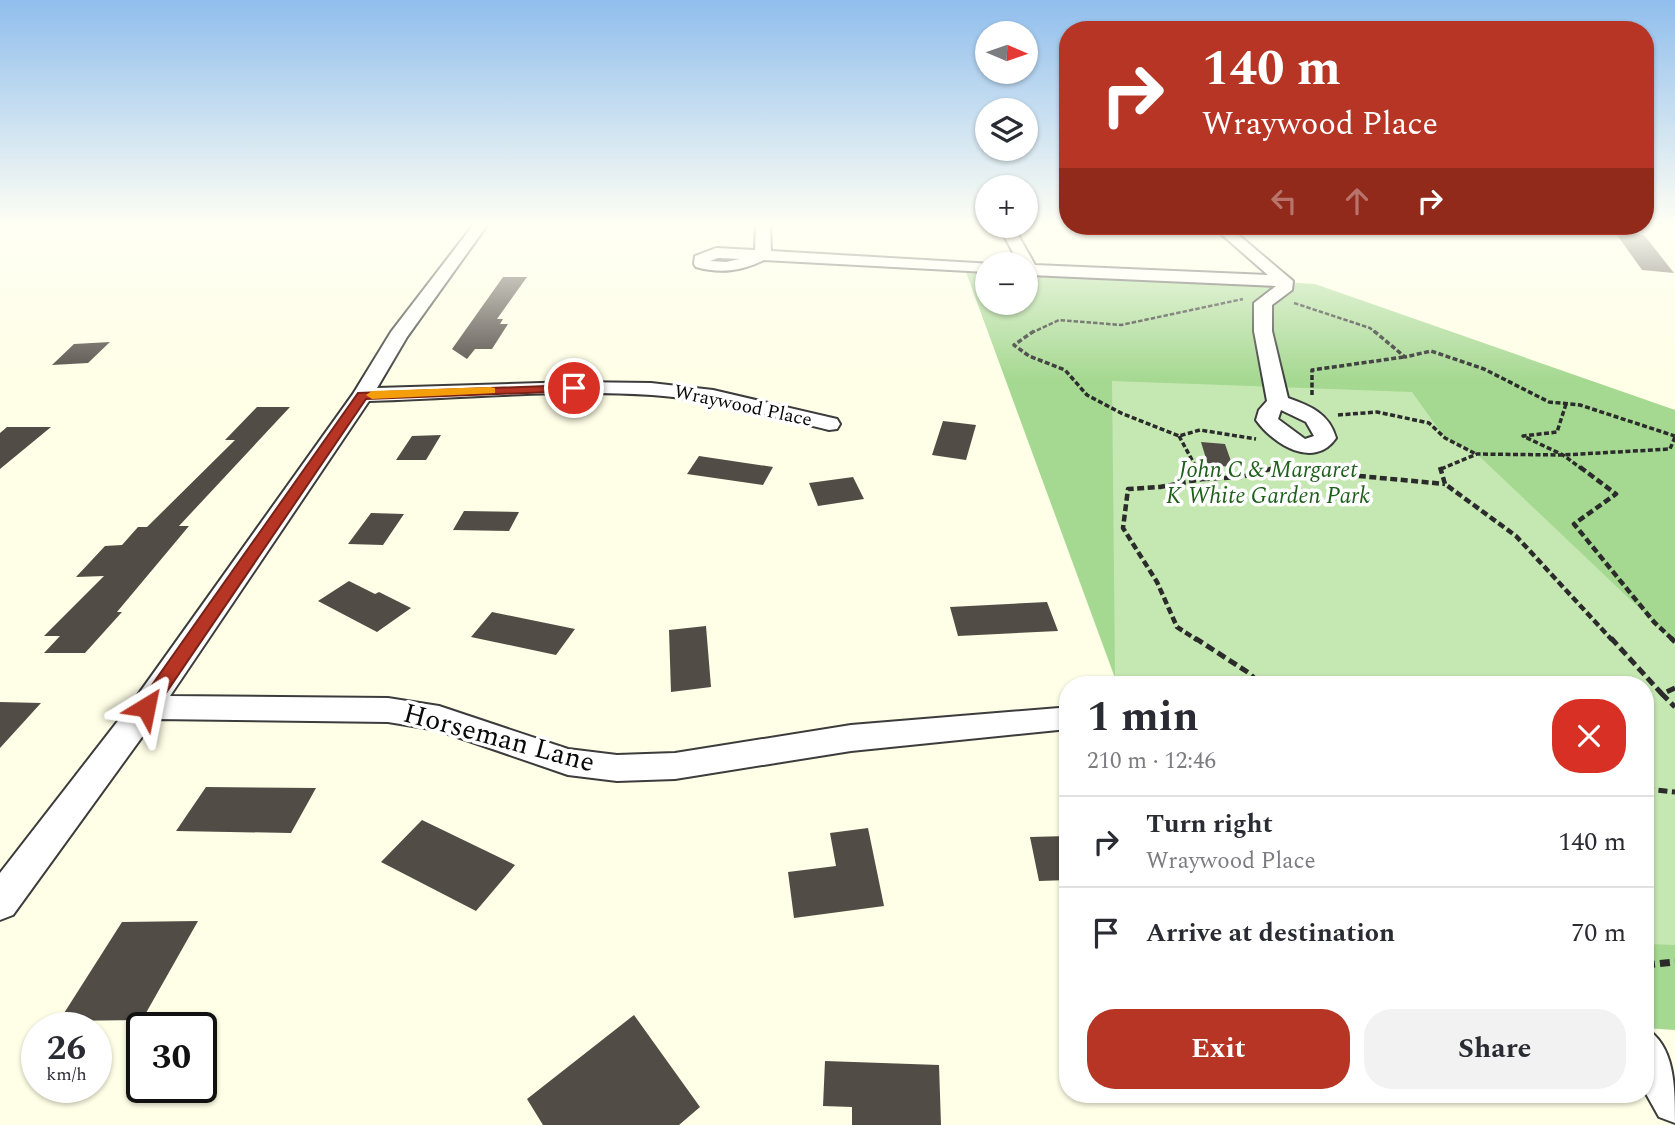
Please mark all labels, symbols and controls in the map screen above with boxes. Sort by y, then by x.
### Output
north arrow [975,21,1038,84]
map controls [975,21,1038,315]
text: 140 m [1202,32,1341,107]
icon: right [1087,49,1178,140]
button: layers [975,98,1038,161]
text: Wraywood Place [1202,100,1438,149]
button: + [975,175,1038,238]
icon: left [1265,182,1303,220]
icon: ahead [1338,182,1376,220]
icon: right [1411,182,1449,220]
button: − [975,252,1038,315]
pin [544,358,604,418]
icon: arrive [555,369,593,407]
street label: Wraywood Place [671,377,815,435]
park label: John C & Margaret K White Garden Park [1166,453,1370,514]
position arrow [109,670,183,744]
text: 1 min [1087,686,1199,749]
street label: Horseman Lane [398,692,600,784]
button: close [1552,699,1626,773]
text: 210 m · 12:46 [1087,744,1216,779]
text: Turn right [1146,804,1273,844]
text: 140 m [1558,822,1626,862]
icon: right [1087,823,1125,861]
text: Wraywood Place [1146,844,1316,879]
text: Arrive at destination [1146,913,1395,953]
text: 70 m [1571,913,1626,953]
icon: arrive [1087,914,1125,952]
button: Exit [1087,1009,1350,1089]
button: Share [1364,1009,1626,1089]
speed limit sign: 30 [126,1012,217,1103]
text: 26 [47,1022,86,1075]
text: km/h [46,1061,87,1088]

